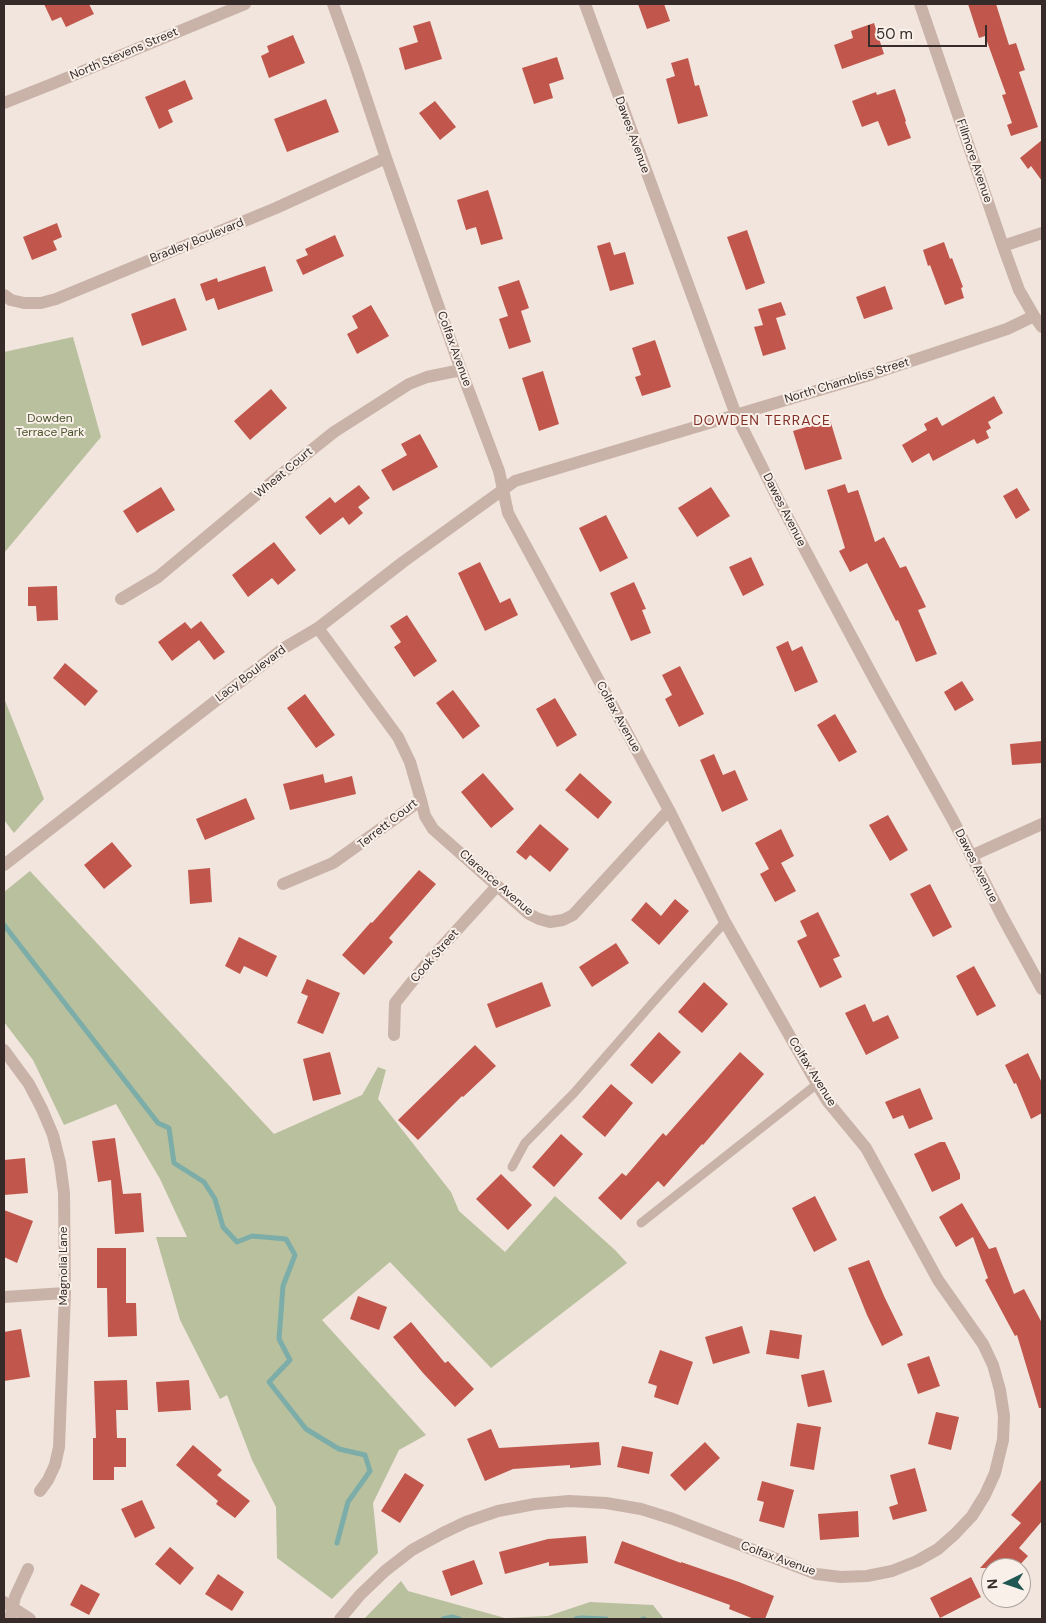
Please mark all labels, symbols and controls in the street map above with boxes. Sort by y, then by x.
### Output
scale bar [871,15,990,47]
text: 50 m [876,24,913,44]
street label: North Stevens Street [68,25,180,83]
street label: Dawes Avenue [611,95,653,175]
street label: Fillmore Avenue [953,117,995,205]
street label: Bradley Boulevard [148,216,246,266]
street label: Colfax Avenue [434,310,474,388]
street label: North Chambliss Street [783,355,911,407]
park label: Dowden Terrace Park [16,412,84,440]
district label: DOWDEN TERRACE [691,413,833,429]
street label: Wheat Court [252,445,316,501]
street label: Dawes Avenue [759,471,809,549]
street label: Lacy Boulevard [213,643,289,705]
street label: Colfax Avenue [593,679,643,755]
street label: Terrett Court [355,796,421,852]
street label: Dawes Avenue [951,827,1001,905]
street label: Clarence Avenue [456,847,536,919]
street label: Cook Street [408,926,462,986]
street label: Colfax Avenue [785,1035,839,1109]
street label: Magnolia Lane [57,1226,71,1306]
street label: Colfax Avenue [739,1539,817,1579]
north arrow [981,1558,1031,1608]
text: N [983,1578,1001,1590]

